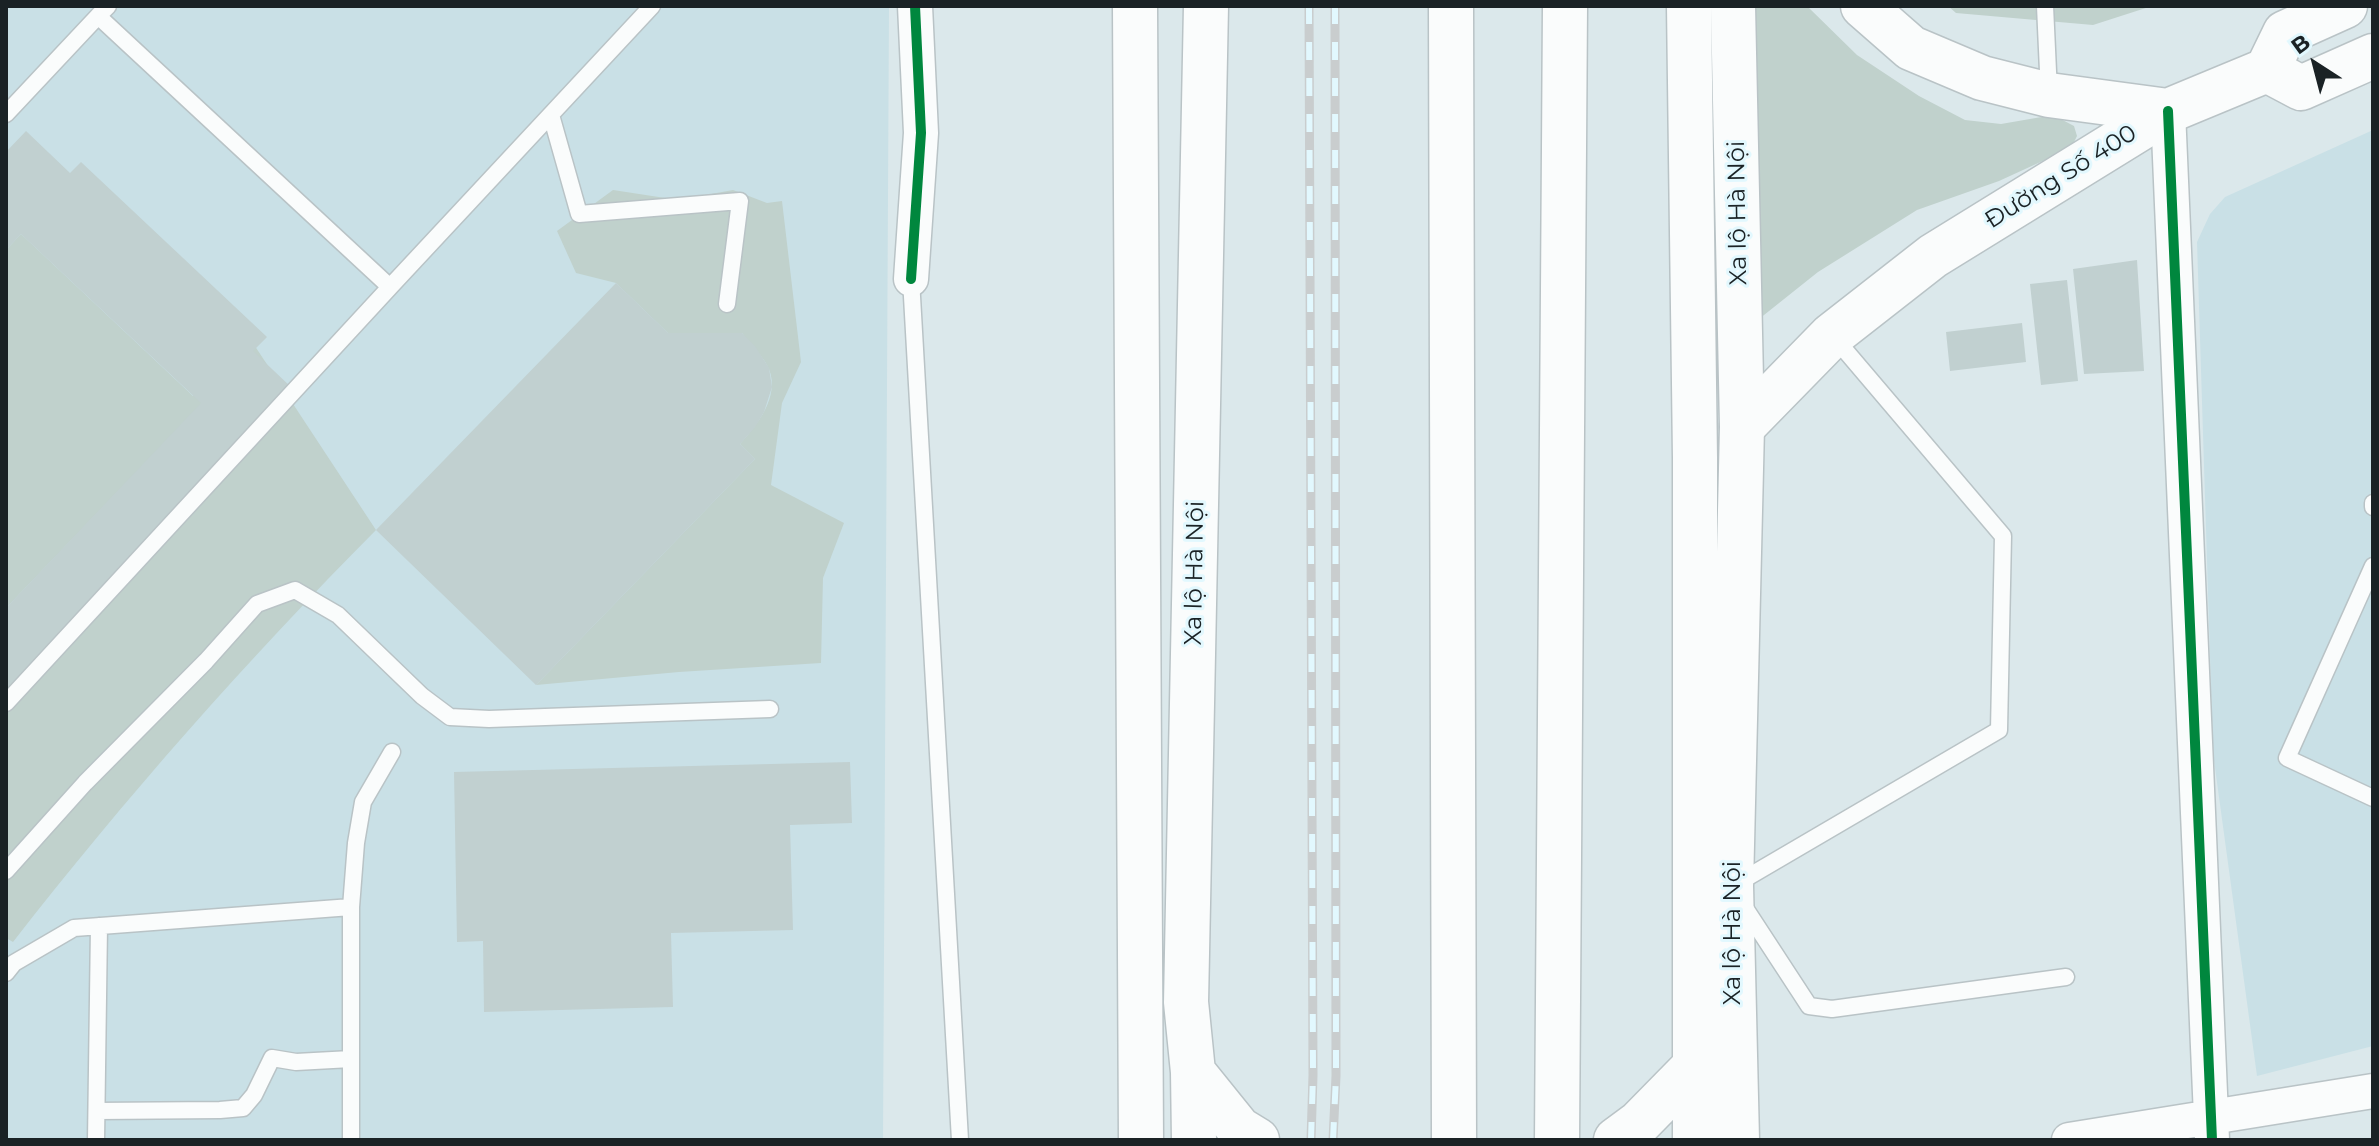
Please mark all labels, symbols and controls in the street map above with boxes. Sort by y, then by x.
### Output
north arrow [2275,24,2355,104]
text: B [2286,28,2315,60]
street label: Đường Số 400 [1980,119,2142,235]
street label: Xa lộ Hà Nội [1722,140,1754,286]
street label: Xa lộ Hà Nội [1179,500,1211,646]
street label: Xa lộ Hà Nội [1719,861,1747,1005]

